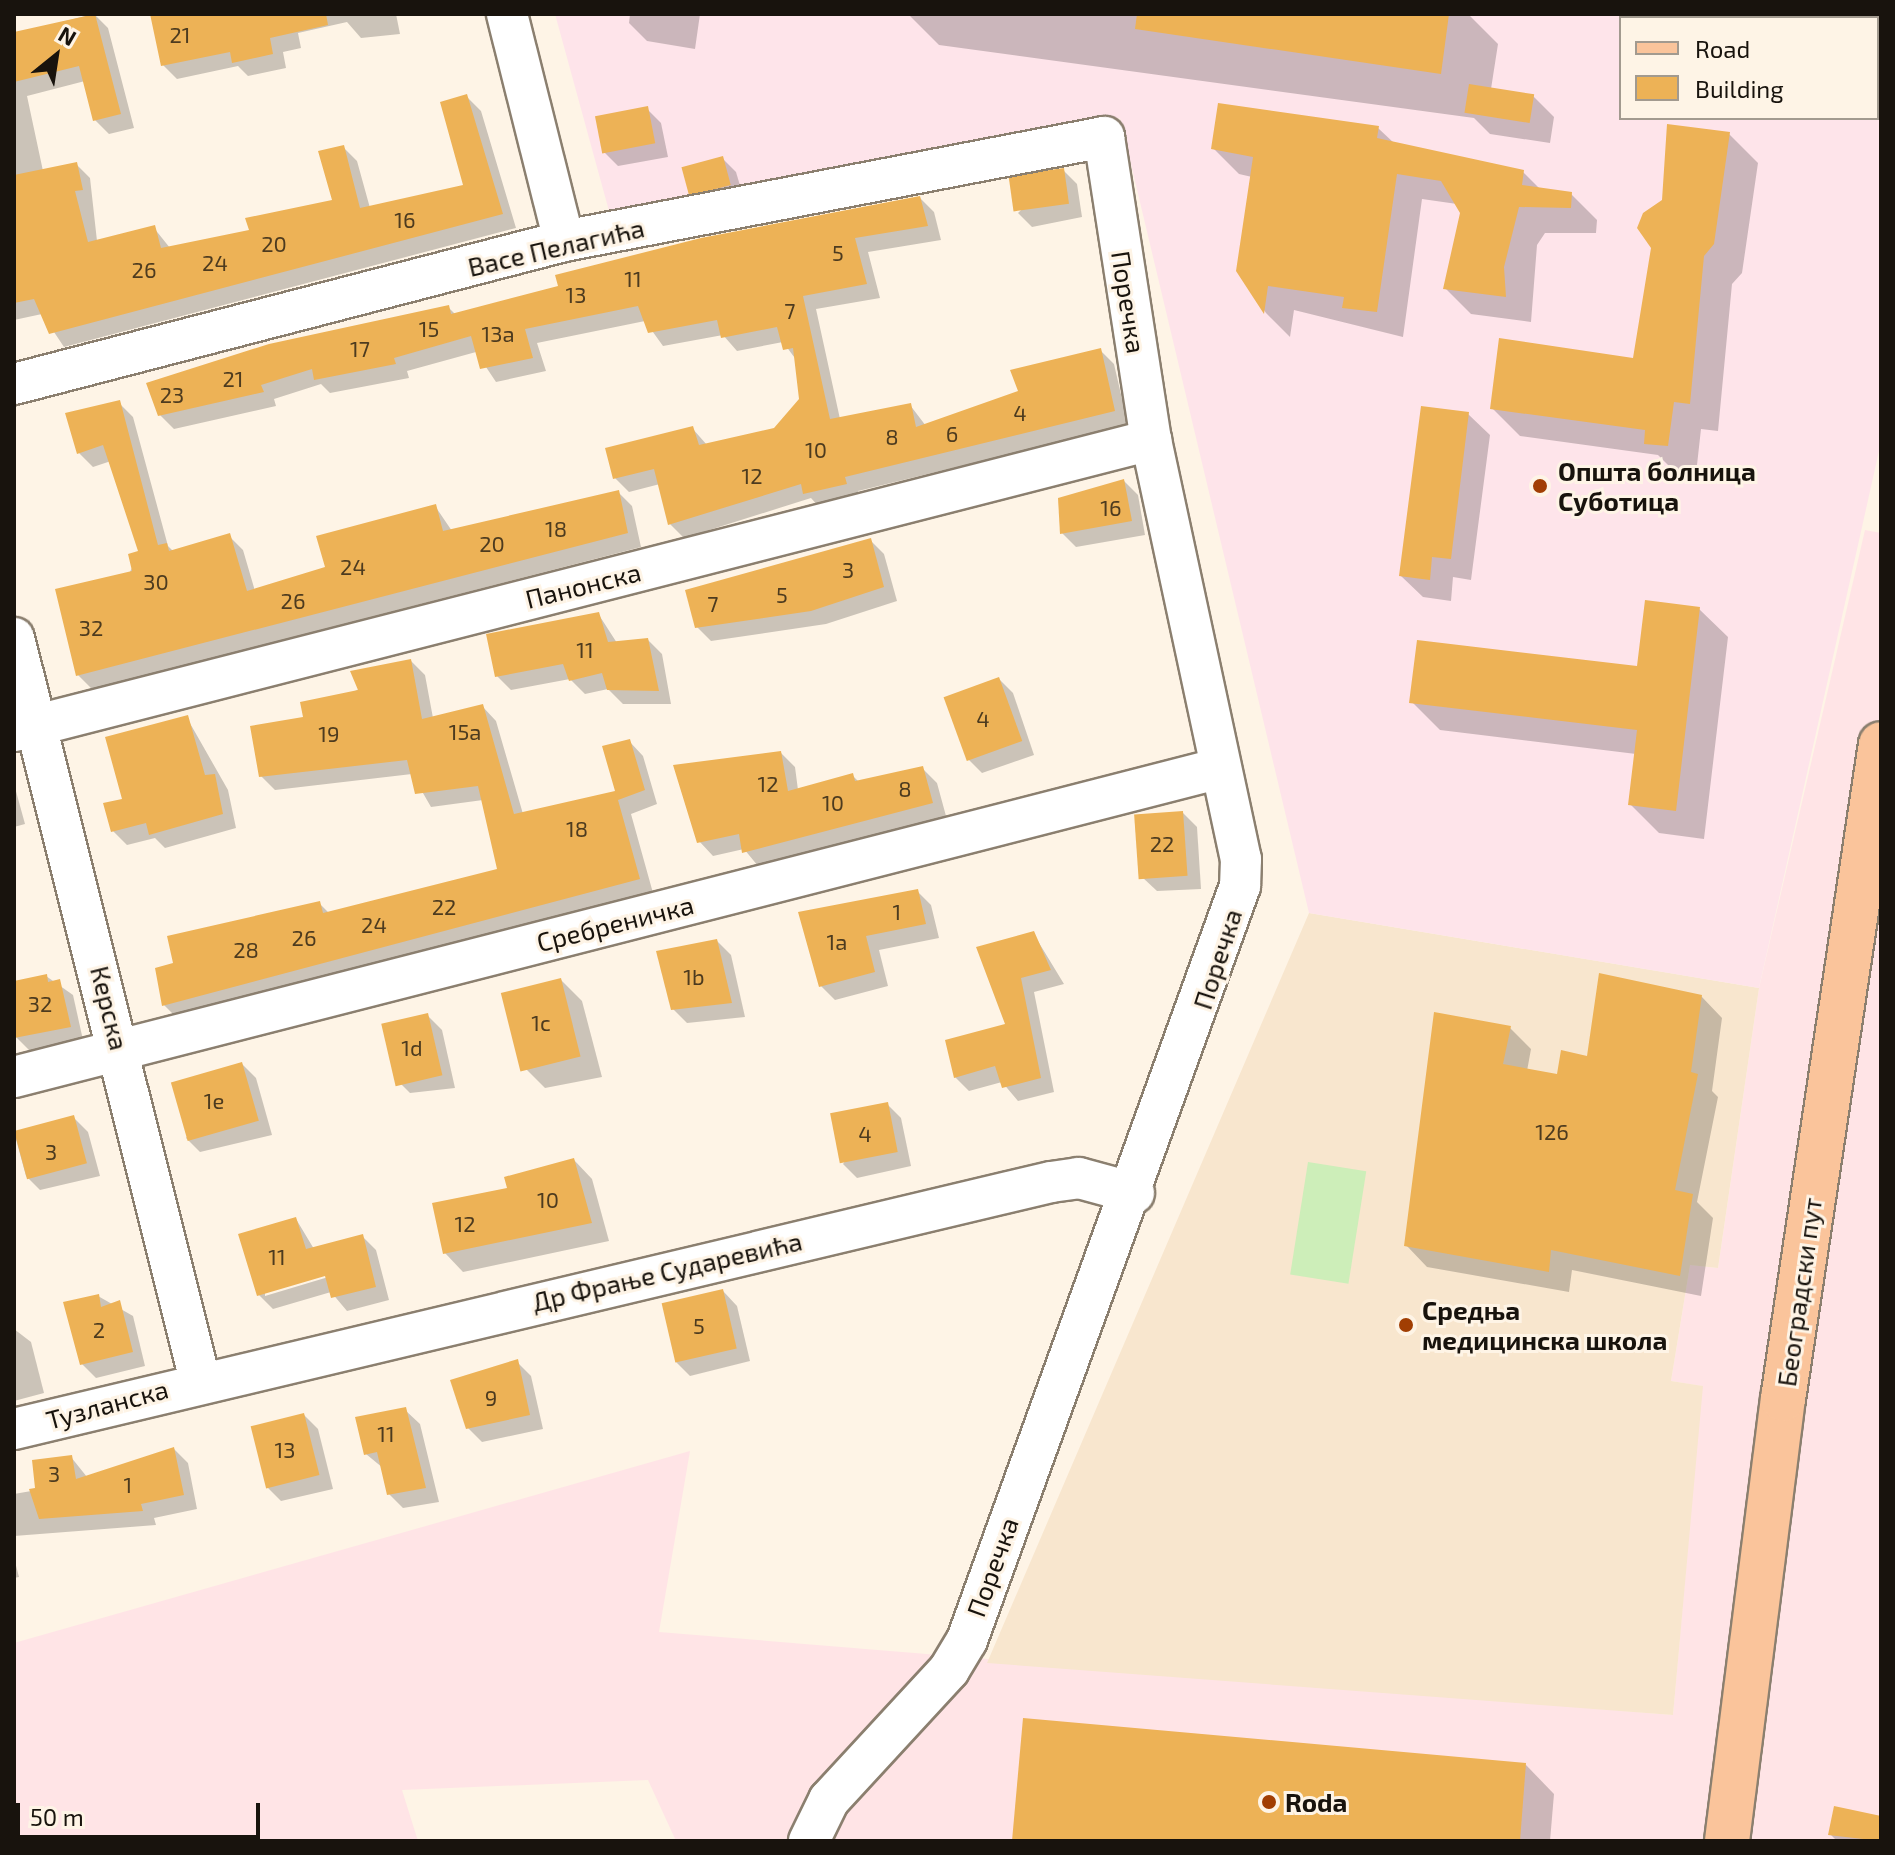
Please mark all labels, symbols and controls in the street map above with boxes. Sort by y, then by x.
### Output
north arrow [16,16,96,96]
legend [1619,16,1879,120]
text: N [55,20,81,50]
house number: 21 [169,22,191,48]
text: Road [1695,34,1750,63]
text: Building [1695,74,1784,103]
house number: 16 [394,207,416,233]
street label: Васе Пелагића [465,212,647,282]
house number: 20 [261,231,287,257]
house number: 5 [832,240,844,266]
street label: Поречка [1105,248,1153,356]
house number: 24 [202,250,228,276]
house number: 26 [132,257,156,283]
house number: 11 [624,266,642,292]
house number: 13 [566,282,586,308]
house number: 7 [784,298,796,324]
house number: 15 [419,316,439,342]
house number: 13a [481,321,515,347]
house number: 17 [350,336,370,362]
house number: 21 [222,366,244,392]
house number: 23 [160,382,184,408]
house number: 4 [1013,400,1027,426]
house number: 6 [946,421,958,447]
house number: 8 [885,424,899,450]
house number: 10 [805,437,827,463]
place label: Општа болница Суботица [1558,455,1756,516]
house number: 12 [741,463,763,489]
marker: Општа болница Суботица [1529,475,1551,497]
house number: 16 [1100,495,1122,521]
house number: 18 [545,516,567,542]
house number: 20 [479,531,505,557]
house number: 24 [340,554,366,580]
street label: Панонска [522,556,644,614]
house number: 3 [842,557,854,583]
house number: 30 [143,569,169,595]
house number: 5 [776,582,788,608]
house number: 26 [281,588,305,614]
house number: 7 [707,591,719,617]
house number: 32 [79,615,103,641]
house number: 11 [576,637,594,663]
house number: 4 [976,706,990,732]
house number: 15a [449,719,481,745]
house number: 19 [318,721,340,747]
house number: 12 [757,771,779,797]
house number: 8 [898,776,912,802]
house number: 10 [822,790,844,816]
house number: 18 [566,816,588,842]
house number: 22 [1150,831,1174,857]
street label: Сребреничка [533,888,697,958]
house number: 22 [432,894,456,920]
house number: 1 [893,899,901,925]
street label: Поречка [1186,905,1248,1013]
house number: 24 [361,912,387,938]
house number: 26 [292,925,316,951]
house number: 1a [827,929,847,955]
house number: 28 [233,937,259,963]
street label: Керска [84,963,136,1053]
house number: 1b [683,964,705,990]
house number: 32 [28,991,52,1017]
house number: 1c [531,1010,551,1036]
house number: 1d [401,1035,423,1061]
house number: 1e [204,1088,224,1114]
house number: 126 [1535,1119,1569,1145]
house number: 4 [858,1121,872,1147]
house number: 3 [45,1139,57,1165]
house number: 10 [537,1187,559,1213]
street label: Београдски пут [1770,1196,1828,1388]
house number: 12 [454,1211,476,1237]
street label: Др Фрање Сударевића [529,1225,805,1317]
house number: 11 [268,1244,286,1270]
place label: Средња медицинска школа [1422,1294,1667,1356]
house number: 5 [693,1313,705,1339]
marker: Средња медицинска школа [1397,1316,1415,1334]
house number: 2 [93,1317,105,1343]
street label: Тузланска [43,1373,171,1435]
house number: 9 [485,1385,497,1411]
house number: 11 [377,1421,395,1447]
house number: 13 [275,1437,295,1463]
house number: 3 [48,1461,60,1487]
house number: 1 [124,1472,132,1498]
street label: Поречка [960,1513,1024,1621]
place label: Roda [1285,1786,1347,1818]
scale bar [20,1787,264,1837]
marker: Roda [1260,1793,1278,1811]
text: 50 m [30,1802,84,1831]

